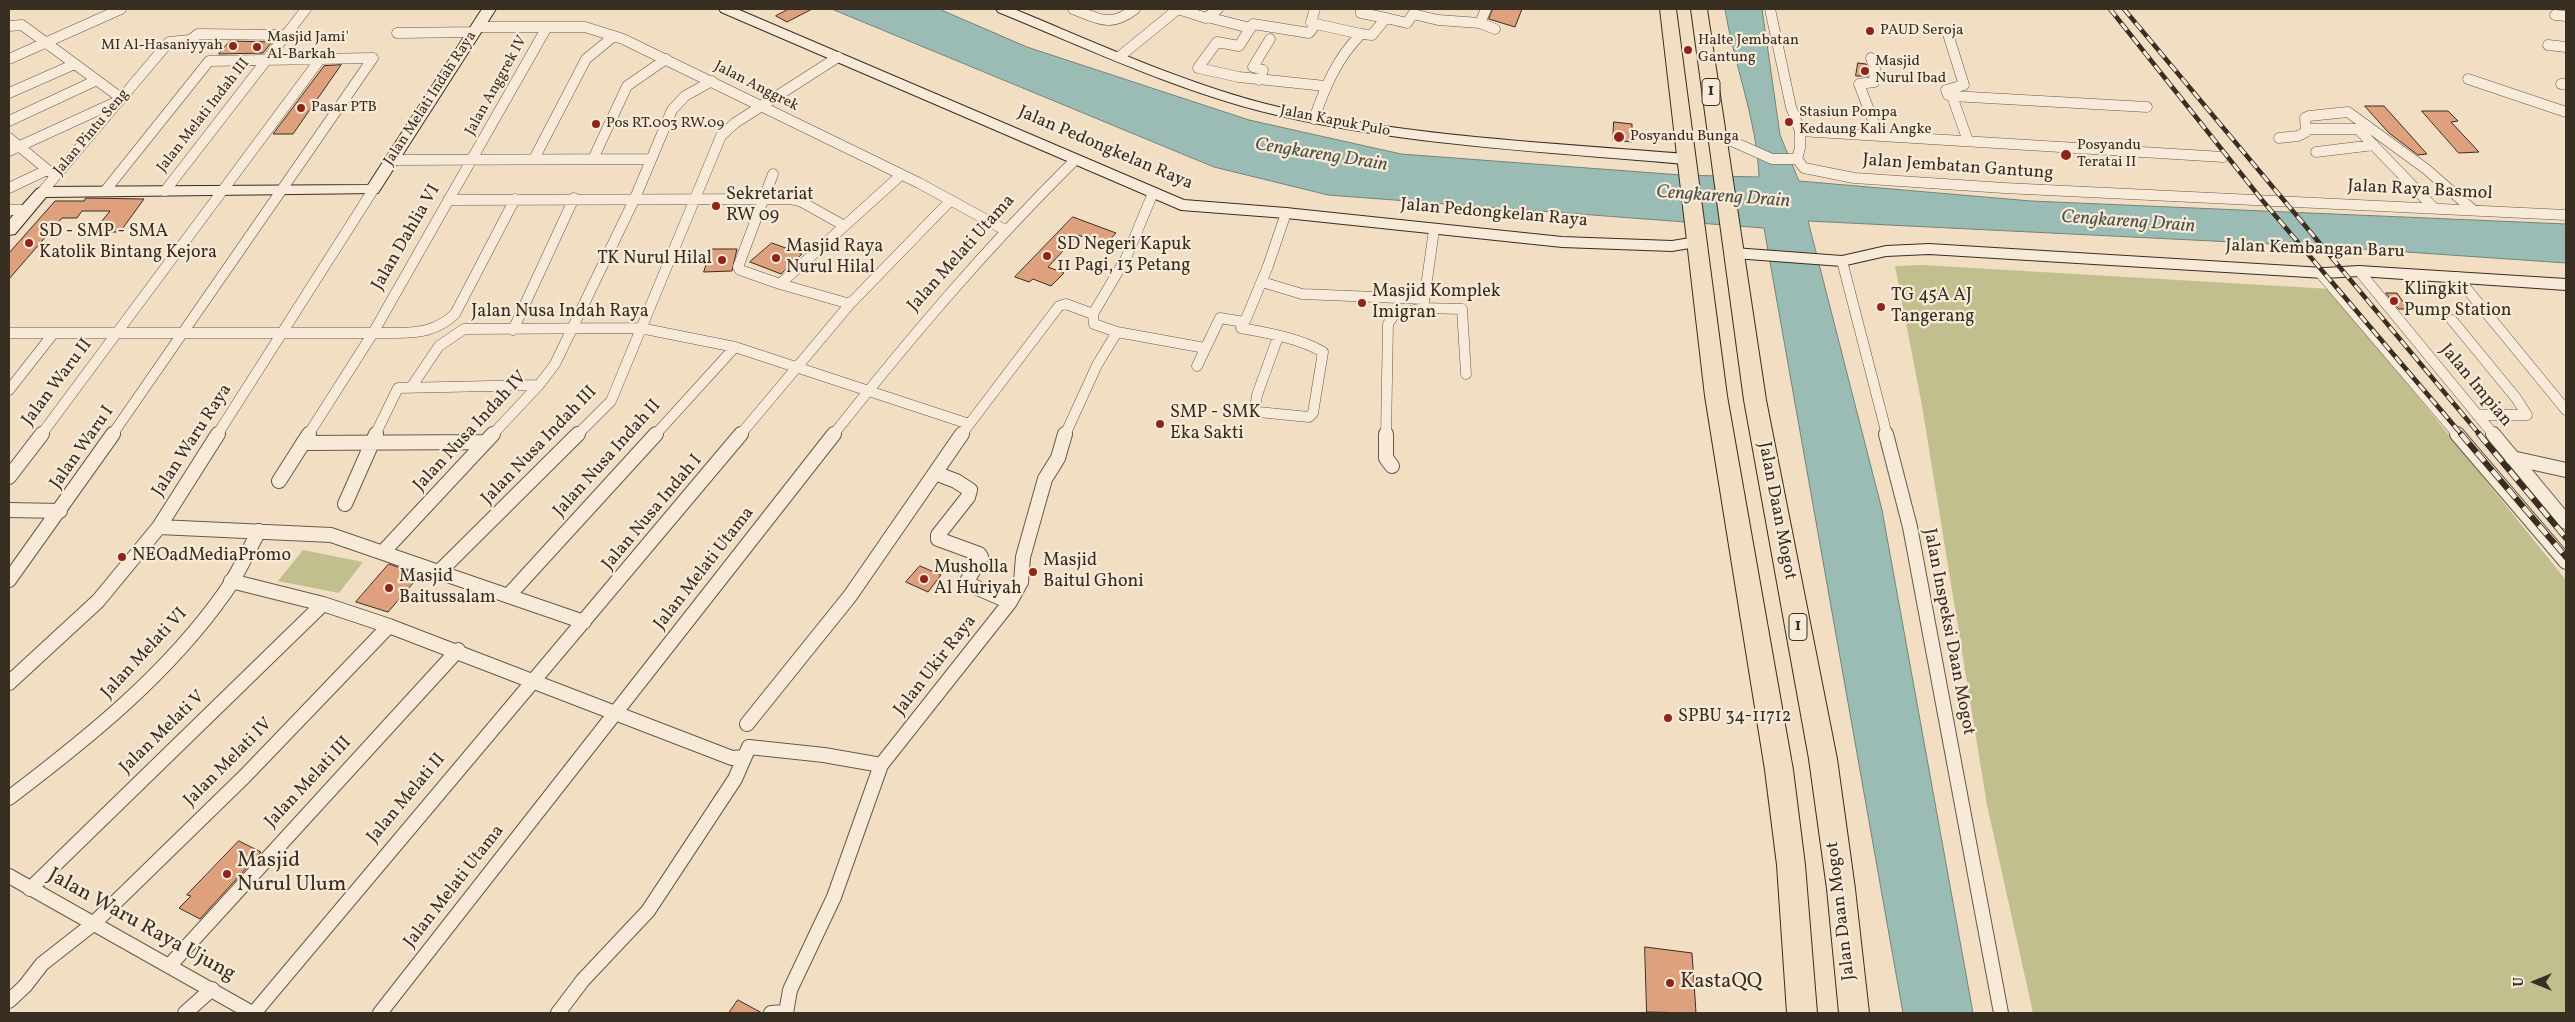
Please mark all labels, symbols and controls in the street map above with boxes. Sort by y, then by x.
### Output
place label: PAUD Seroja [1880,22,1963,40]
marker: PAUD Seroja [1864,25,1876,37]
street label: Jalan Melati Indah Raya [381,28,481,170]
place label: Masjid Jami' Al-Barkah [267,29,349,64]
place label: Halte Jembatan Gantung [1698,32,1799,67]
street label: Jalan Anggrek IV [462,33,532,139]
place label: MI Al-Hasaniyyah [101,37,223,55]
marker: MI Al-Hasaniyyah [227,40,239,52]
marker: Masjid Jami' Al-Barkah [251,41,263,53]
marker: Halte Jembatan Gantung [1682,44,1694,56]
place label: Masjid Nurul Ibad [1875,53,1946,88]
street label: Jalan Melati Indah III [154,55,254,177]
street label: Jalan Anggrek [711,58,801,116]
marker: Masjid Nurul Ibad [1859,65,1871,77]
road number: 1 [1702,78,1720,105]
street label: Jalan Pintu Seng [51,86,133,180]
place label: Pasar PTB [311,99,377,117]
marker: Pasar PTB [295,102,307,114]
street label: Jalan Pedongkelan Raya [1014,102,1196,196]
street label: Jalan Kapuk Pulo [1278,102,1392,142]
place label: Stasiun Pompa Kedaung Kali Angke [1799,104,1932,139]
place label: Pos RT.003 RW.09 [606,115,724,133]
marker: Stasiun Pompa Kedaung Kali Angke [1783,116,1795,128]
marker: Pos RT.003 RW.09 [590,118,602,130]
place label: Posyandu Bunga [1630,128,1739,146]
marker: Posyandu Bunga [1612,130,1626,144]
water label: Cengkareng Drain [1253,134,1389,178]
place label: Posyandu Teratai II [2077,137,2141,172]
marker: Posyandu Teratai II [2059,148,2073,162]
street label: Jalan Jembatan Gantung [1862,151,2054,185]
street label: Jalan Raya Basmol [2347,176,2493,206]
street label: Jalan Dahlia VI [368,181,446,295]
water label: Cengkareng Drain [1655,182,1791,214]
place label: Sekretariat RW 09 [726,185,814,228]
street label: Jalan Melati Utama [904,191,1020,317]
street label: Jalan Pedongkelan Raya [1399,195,1589,233]
marker: Sekretariat RW 09 [710,200,722,212]
water label: Cengkareng Drain [2060,207,2196,239]
place label: SD - SMP - SMA Katolik Bintang Kejora [39,222,217,264]
place label: SD Negeri Kapuk 11 Pagi, 13 Petang [1057,235,1191,278]
street label: Jalan Kembangan Baru [2225,236,2405,264]
marker: SD - SMP - SMA Katolik Bintang Kejora [23,237,35,249]
place label: Masjid Raya Nurul Hilal [786,237,883,280]
place label: TK Nurul Hilal [597,249,712,271]
marker: SD Negeri Kapuk 11 Pagi, 13 Petang [1041,250,1053,262]
marker: Masjid Raya Nurul Hilal [770,252,782,264]
marker: TK Nurul Hilal [716,254,728,266]
place label: Klingkit Pump Station [2404,280,2511,322]
place label: Masjid Komplek Imigran [1372,282,1501,324]
place label: TG 45A AJ Tangerang [1891,286,1974,328]
marker: Klingkit Pump Station [2388,295,2400,307]
marker: Masjid Komplek Imigran [1356,297,1368,309]
marker: TG 45A AJ Tangerang [1875,301,1887,313]
street label: Jalan Nusa Indah Raya [471,302,649,324]
street label: Jalan Waru II [18,335,98,431]
street label: Jalan Impian [2434,340,2516,432]
street label: Jalan Nusa Indah IV [410,367,532,497]
street label: Jalan Waru Raya [149,381,237,501]
street label: Jalan Nusa Indah III [478,382,602,510]
street label: Jalan Nusa Indah II [550,396,666,522]
street label: Jalan Waru I [46,402,120,494]
place label: SMP - SMK Eka Sakti [1170,403,1261,446]
marker: SMP - SMK Eka Sakti [1154,418,1166,430]
street label: Jalan Daan Mogot [1752,440,1800,582]
street label: Jalan Nusa Indah I [598,451,708,575]
street label: Jalan Melati Utama [650,503,760,635]
street label: Jalan Inspeksi Daan Mogot [1917,527,1979,737]
place label: NEOadMediaPromo [132,546,291,568]
marker: NEOadMediaPromo [116,551,128,563]
place label: Masjid Baitul Ghoni [1043,551,1144,594]
place label: Musholla Al Huriyah [934,558,1022,600]
marker: Masjid Baitul Ghoni [1027,566,1039,578]
place label: Masjid Baitussalam [399,567,496,610]
marker: Musholla Al Huriyah [918,573,930,585]
marker: Masjid Baitussalam [383,582,395,594]
street label: Jalan Melati VI [97,604,193,704]
street label: Jalan Ukir Raya [890,611,982,721]
road number: 1 [1789,614,1807,640]
street label: Jalan Melati V [116,687,210,779]
place label: SPBU 34-11712 [1678,707,1792,729]
marker: SPBU 34-11712 [1662,712,1674,724]
street label: Jalan Melati IV [180,714,278,812]
street label: Jalan Melati III [261,733,357,833]
street label: Jalan Melati II [363,750,451,848]
street label: Jalan Melati Utama [400,821,510,953]
street label: Jalan Daan Mogot [1823,840,1861,982]
place label: Masjid Nurul Ulum [237,849,346,899]
street label: Jalan Waru Raya Ujung [43,864,239,988]
marker: Masjid Nurul Ulum [221,868,233,880]
north arrow [2510,957,2560,1007]
place label: KastaQQ [1680,970,1762,996]
marker: KastaQQ [1664,977,1676,989]
text: U [2510,977,2529,987]

